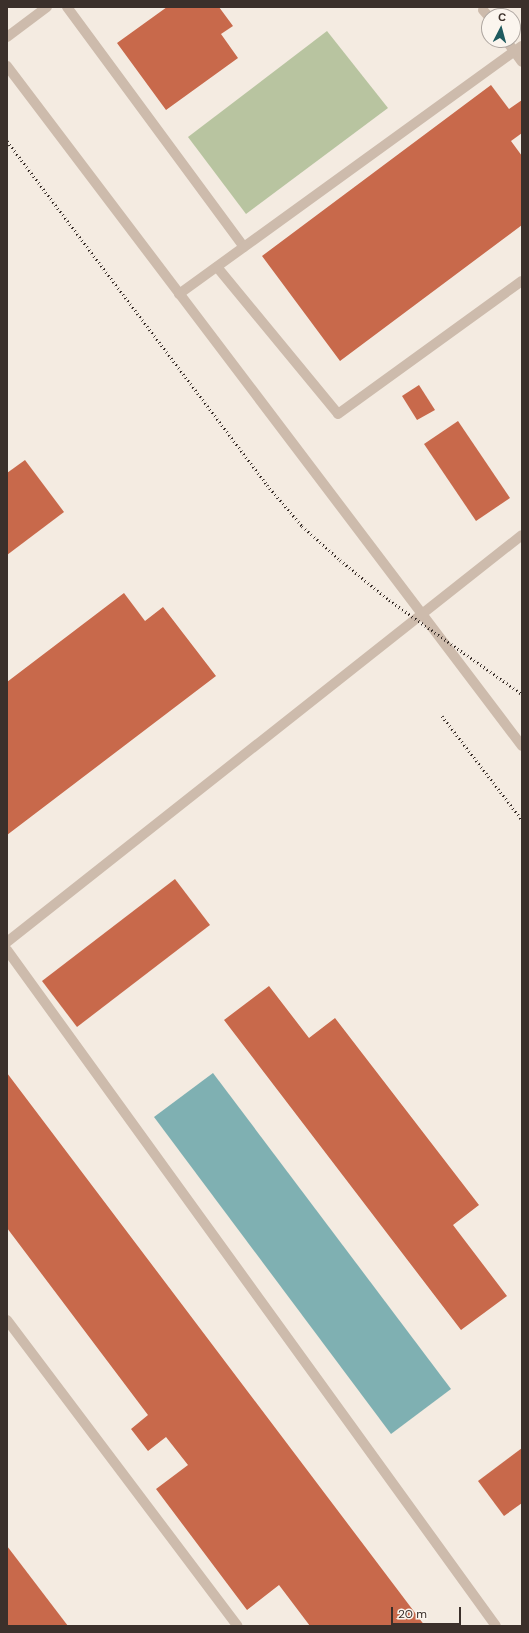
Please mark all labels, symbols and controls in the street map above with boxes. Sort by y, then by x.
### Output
north arrow [481,8,521,48]
text: С [497,10,507,24]
scale bar [393,1599,463,1625]
text: 20 m [398,1606,427,1622]

